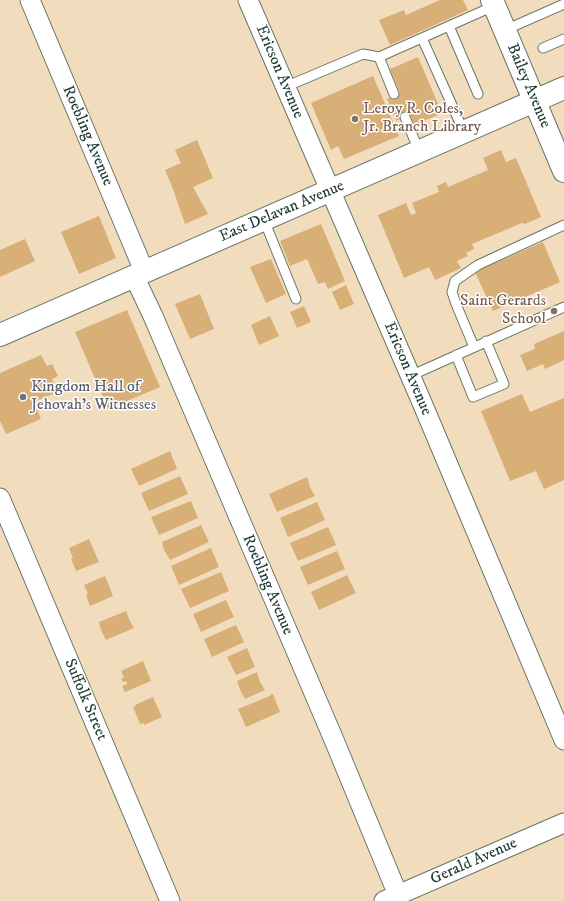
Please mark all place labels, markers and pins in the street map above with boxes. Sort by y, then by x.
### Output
place label: Leroy R. Coles, Jr. Branch Library [363,100,481,138]
marker: Leroy R. Coles, Jr. Branch Library [350,114,360,124]
place label: Saint Gerards School [460,292,546,330]
marker: Saint Gerards School [549,306,559,316]
place label: Kingdom Hall of Jehovah’s Witnesses [31,378,156,416]
marker: Kingdom Hall of Jehovah’s Witnesses [18,392,28,402]

